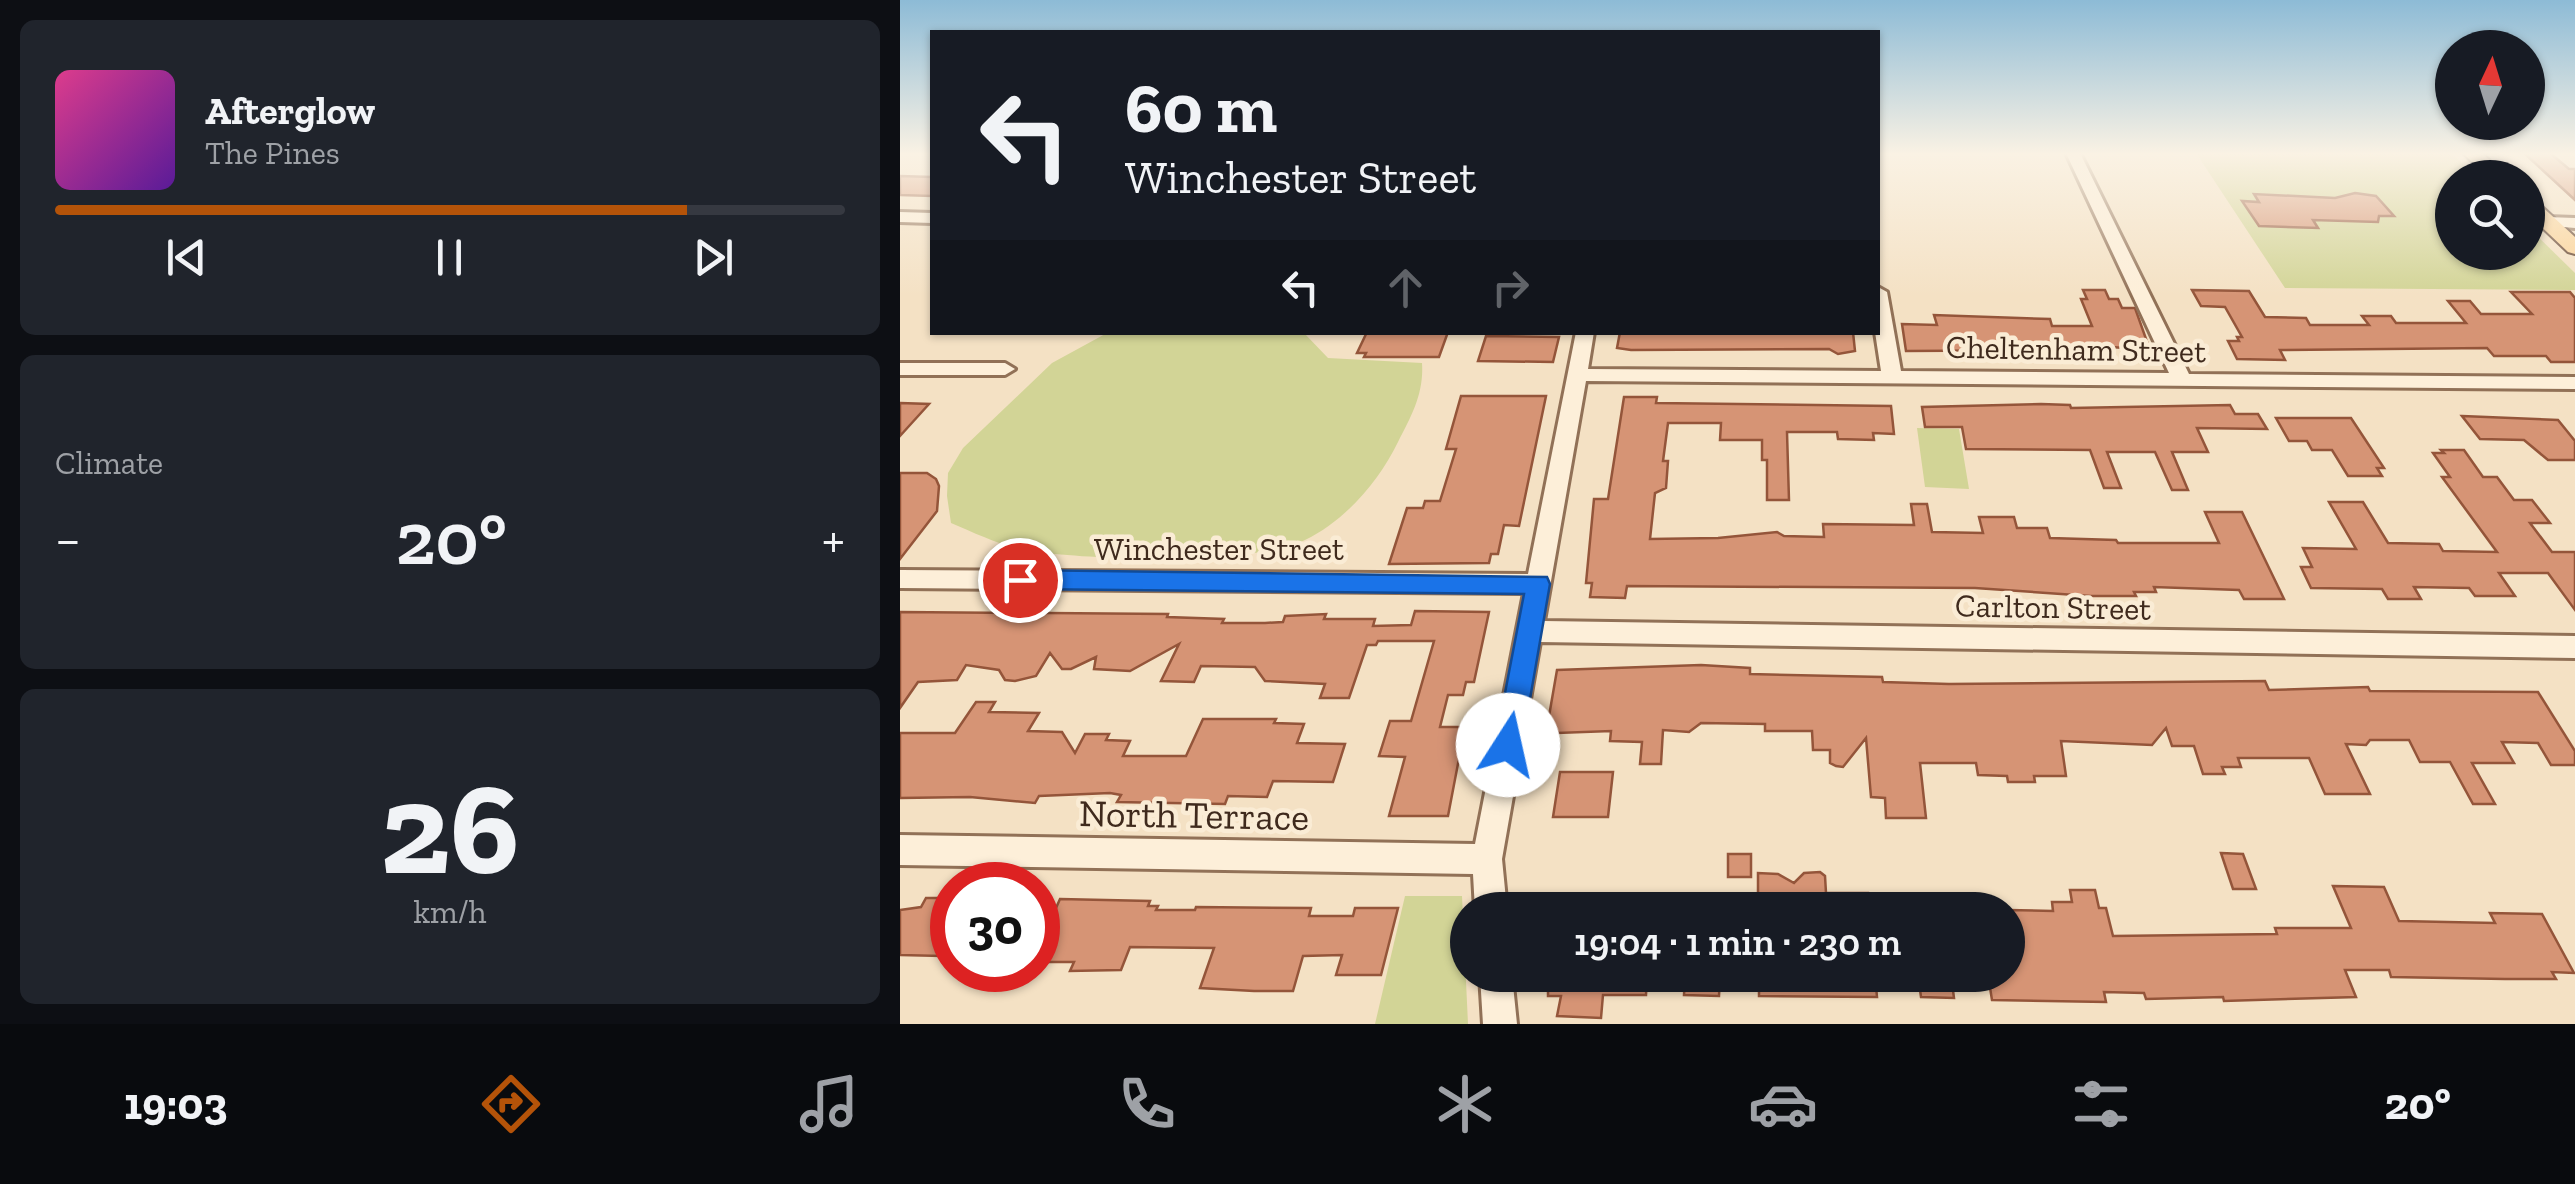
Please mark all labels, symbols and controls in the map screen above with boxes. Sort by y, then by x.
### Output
north arrow [2435,30,2545,140]
map controls [2435,30,2545,270]
text: 60 m [1125,66,1277,150]
icon: left [960,70,1090,200]
text: Afterglow [205,88,375,134]
text: The Pines [205,134,340,172]
text: Winchester Street [1125,151,1476,205]
button: search [2435,160,2545,270]
icon: previous [159,230,214,285]
icon: pause [422,230,477,285]
icon: next [686,230,741,285]
icon: left [1273,260,1328,315]
icon: ahead [1378,260,1433,315]
icon: right [1483,260,1538,315]
street label: Cheltenham Street [1946,328,2206,370]
text: Climate [55,444,163,482]
text: 20° [396,493,507,583]
text: − [55,506,81,572]
text: + [822,506,845,572]
street label: Winchester Street [1094,530,1344,568]
pin [978,538,1063,623]
icon: arrive [993,553,1048,608]
street label: Carlton Street [1955,586,2151,628]
position arrow [1456,693,1560,797]
text: 26 [380,750,520,906]
street label: North Terrace [1078,790,1310,840]
speed limit sign: 30 [930,862,1060,992]
text: km/h [413,893,487,931]
text: 19:04 · 1 min · 230 m [1574,919,1901,965]
icon: directions [476,1069,546,1139]
icon: music [794,1069,864,1139]
icon: phone [1112,1069,1182,1139]
icon: climate [1430,1069,1500,1139]
icon: car [1748,1069,1818,1139]
icon: filters [2066,1069,2136,1139]
text: 19:03 [124,1077,227,1131]
text: 20° [2385,1077,2451,1131]

